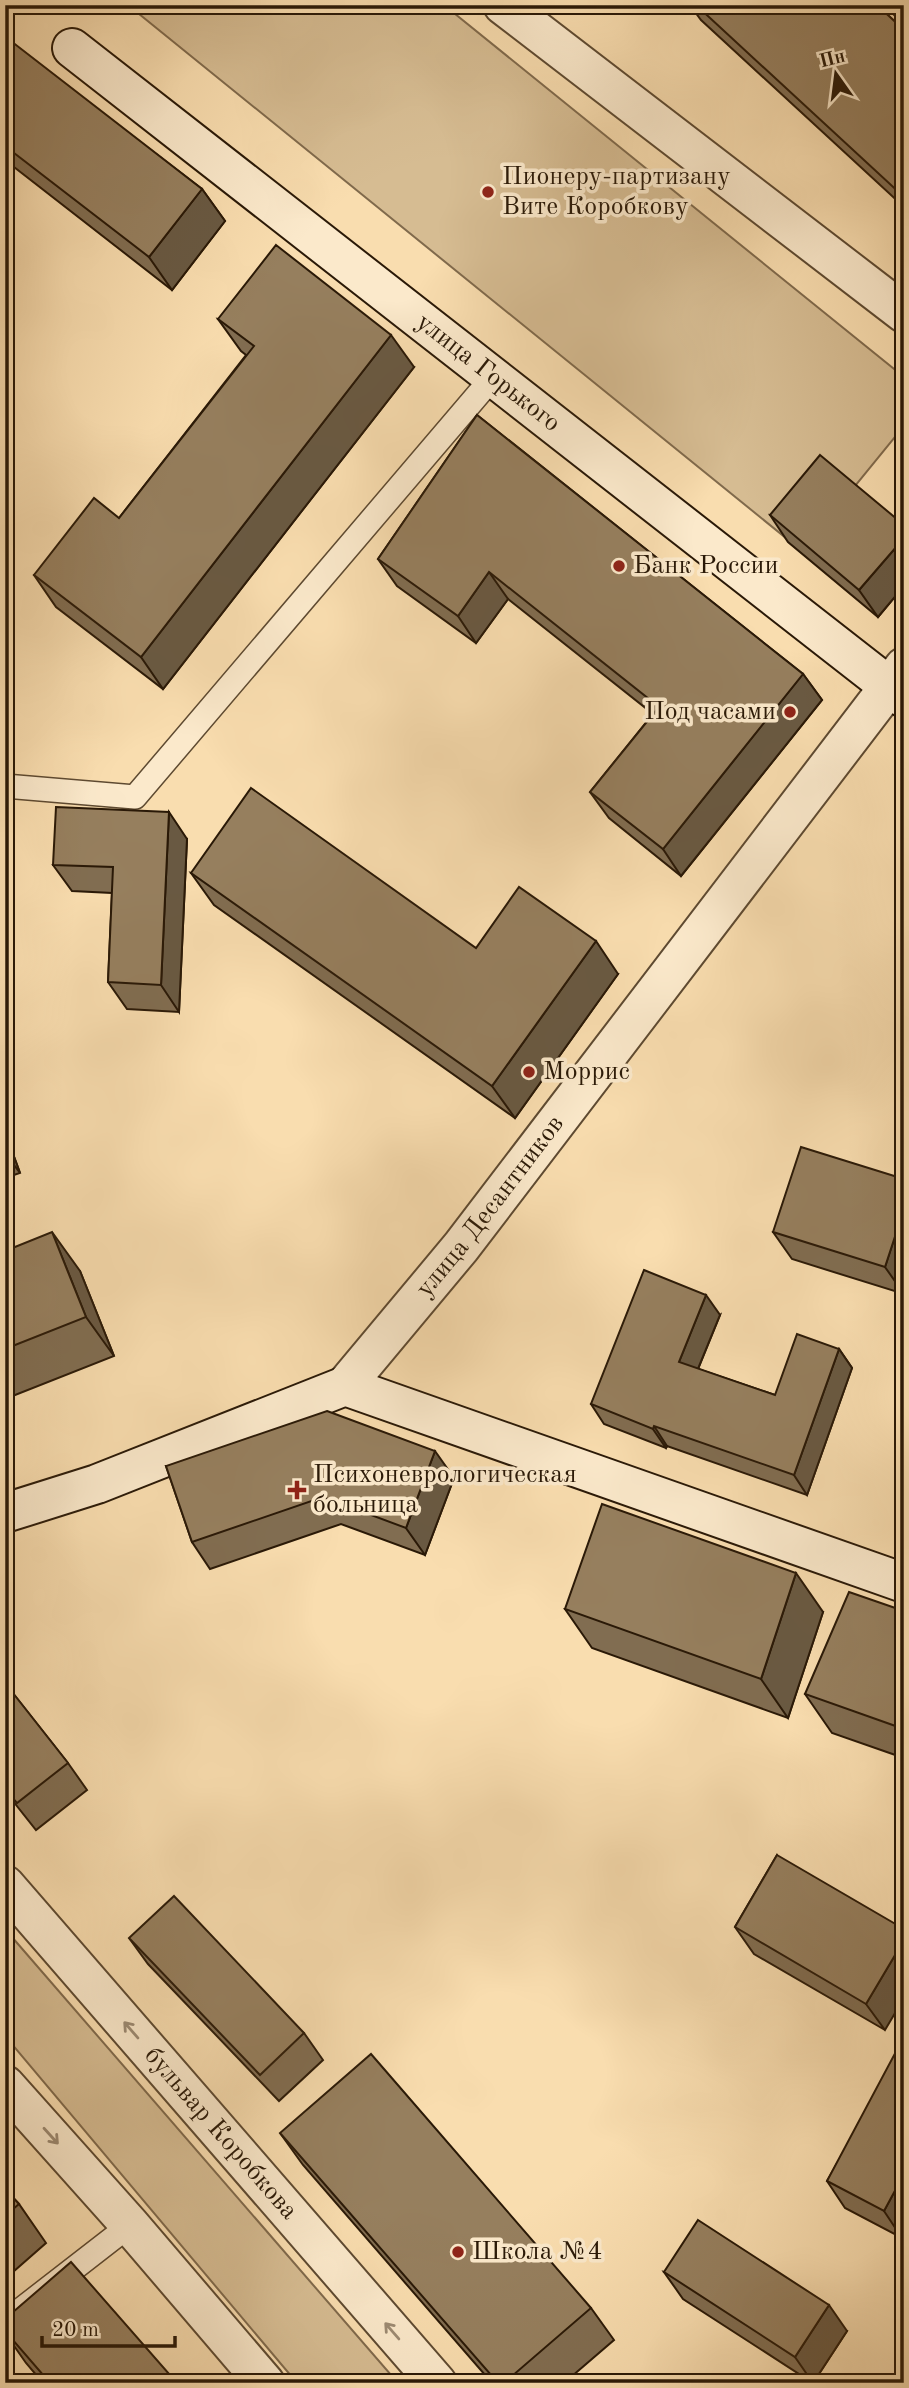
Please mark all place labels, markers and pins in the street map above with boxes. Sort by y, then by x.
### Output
place label: Пионеру-партизану Вите Коробкову [502,164,731,220]
marker: Пионеру-партизану Вите Коробкову [480,184,496,200]
place label: Банк России [633,553,779,579]
marker: Банк России [611,558,627,574]
place label: Под часами [644,699,776,725]
marker: Под часами [782,704,798,720]
place label: Моррис [543,1059,630,1085]
marker: Моррис [521,1064,537,1080]
place label: Психоневрологическая больница [313,1462,577,1518]
marker: Психоневрологическая больница [287,1480,307,1500]
place label: Школа №4 [472,2239,603,2265]
marker: Школа №4 [450,2244,466,2260]

